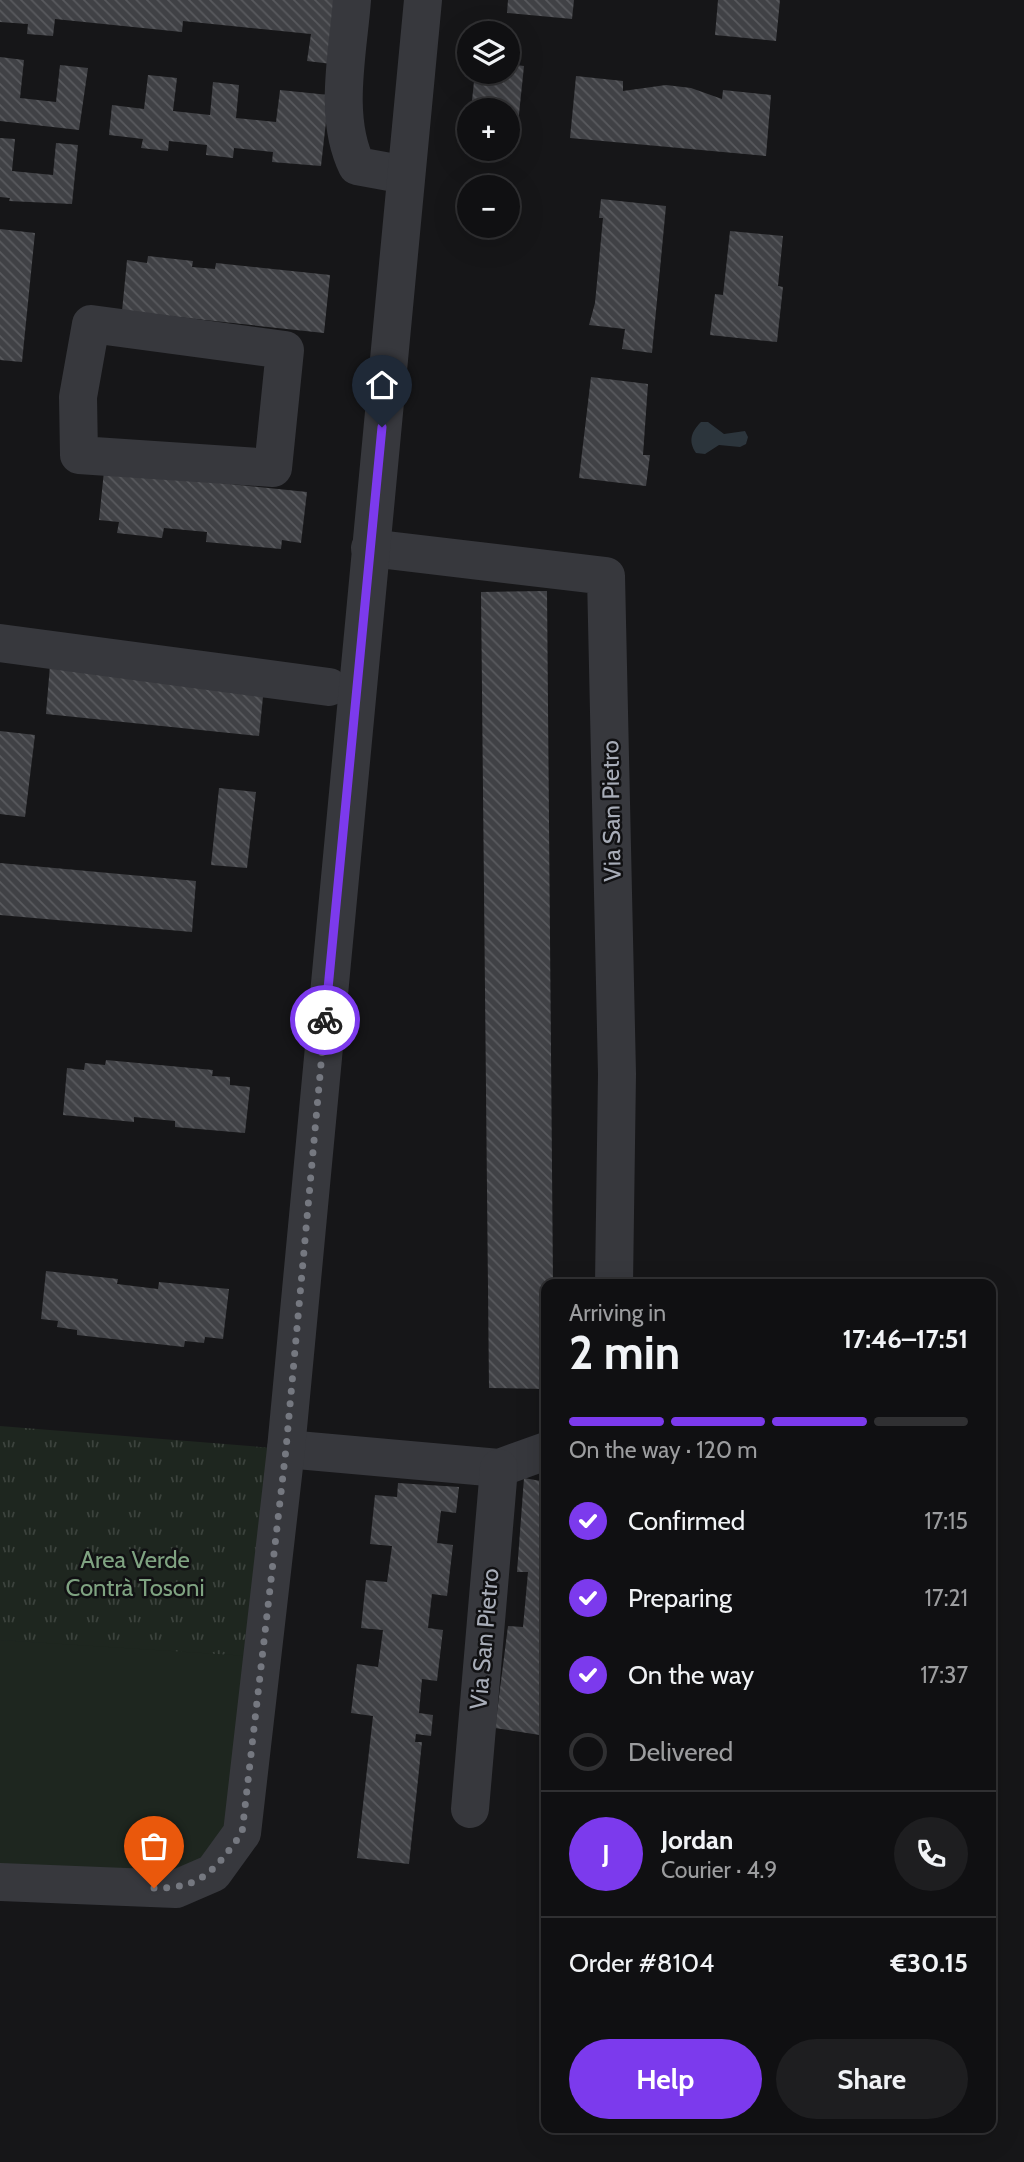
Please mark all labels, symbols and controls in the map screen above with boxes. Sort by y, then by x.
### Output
map controls [457,21,520,238]
button: layers [457,21,520,84]
button: + [457,98,520,161]
button: − [457,175,520,238]
pin [352,355,412,427]
icon: home [363,366,401,404]
street label: Via San Pietro [595,740,627,882]
courier [290,985,360,1055]
icon: bike [306,1001,344,1039]
text: Arriving in [569,1299,666,1327]
text: 17:46–17:51 [842,1323,968,1355]
text: 2 min [569,1325,680,1381]
text: On the way · 120 m [569,1436,757,1464]
icon: check [569,1502,607,1540]
text: Confirmed [628,1505,745,1537]
text: 17:15 [924,1507,968,1535]
park label: Area Verde Contrà Tosoni [65,1545,205,1602]
street label: Via San Pietro [463,1567,505,1711]
icon: check [569,1579,607,1617]
text: Preparing [628,1582,732,1614]
text: 17:21 [925,1584,968,1612]
icon: check [569,1656,607,1694]
text: On the way [628,1659,754,1691]
text: 17:37 [920,1661,968,1689]
text: Delivered [628,1736,733,1768]
pin [124,1816,184,1888]
button: phone [894,1817,968,1891]
text: Jordan [661,1824,733,1856]
icon: bag [135,1827,173,1865]
text: J [602,1838,610,1870]
text: Courier · 4.9 [661,1856,777,1884]
text: Order #8104 [569,1947,714,1979]
text: €30.15 [890,1947,968,1979]
button: Help [569,2039,762,2119]
button: Share [776,2039,968,2119]

